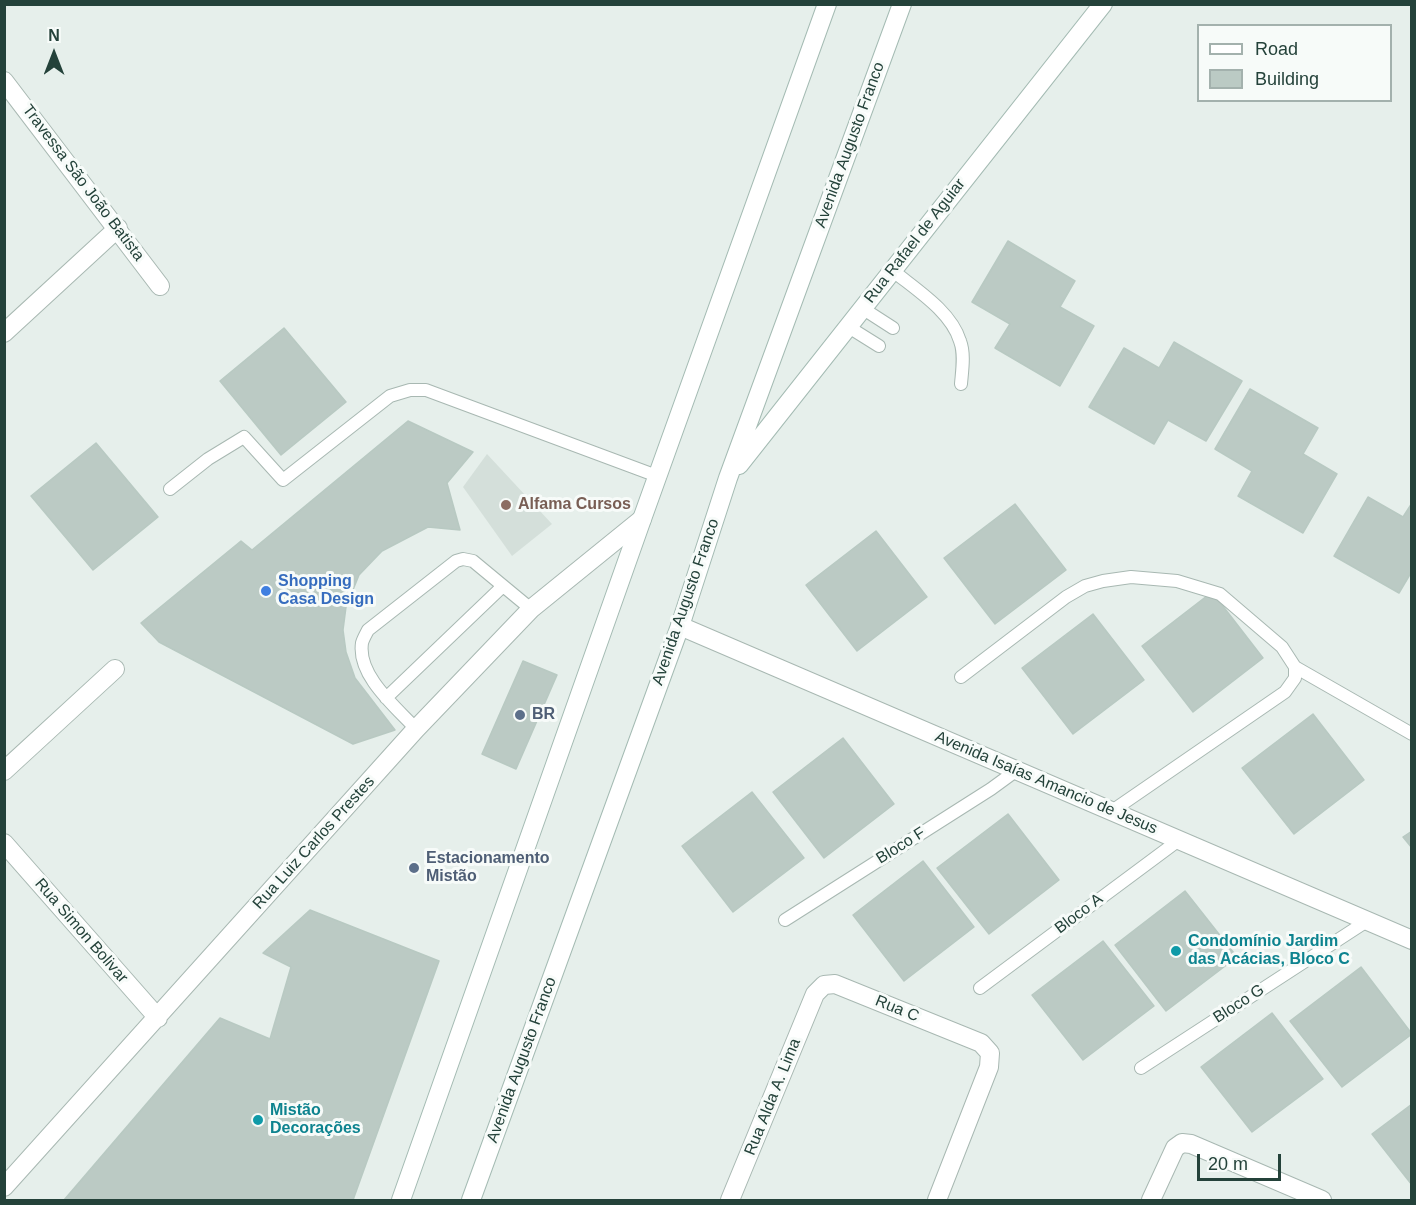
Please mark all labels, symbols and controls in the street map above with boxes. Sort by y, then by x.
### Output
north arrow [24,24,84,84]
legend [1197,24,1392,102]
text: N [48,27,60,44]
text: Road [1255,39,1298,59]
street label: Avenida Augusto Franco [811,60,889,230]
text: Building [1255,69,1319,89]
street label: Travessa São João Batista [18,101,148,265]
street label: Rua Rafael de Aguiar [860,175,970,307]
place label: Alfama Cursos [518,495,631,515]
marker: Alfama Cursos [499,498,513,512]
street label: Avenida Augusto Franco [648,516,724,688]
place label: Shopping Casa Design [278,572,374,610]
marker: Shopping Casa Design [259,584,273,598]
place label: BR [532,705,555,725]
marker: BR [513,708,527,722]
street label: Avenida Isaías Amancio de Jesus [932,727,1160,839]
street label: Rua Luiz Carlos Prestes [249,772,379,914]
street label: Bloco F [873,823,929,869]
place label: Estacionamento Mistão [426,849,550,887]
marker: Estacionamento Mistão [407,861,421,875]
street label: Rua Simon Bolivar [30,875,132,987]
street label: Bloco A [1051,890,1107,938]
place label: Condomínio Jardim das Acácias, Bloco C [1188,932,1350,970]
marker: Condomínio Jardim das Acácias, Bloco C [1169,944,1183,958]
street label: Avenida Augusto Franco [483,975,561,1145]
street label: Bloco G [1210,980,1268,1028]
street label: Rua C [872,992,922,1026]
street label: Rua Alda A. Lima [741,1036,805,1158]
place label: Mistão Decorações [270,1101,361,1139]
marker: Mistão Decorações [251,1113,265,1127]
scale bar [1200,1142,1284,1180]
text: 20 m [1208,1154,1248,1174]

